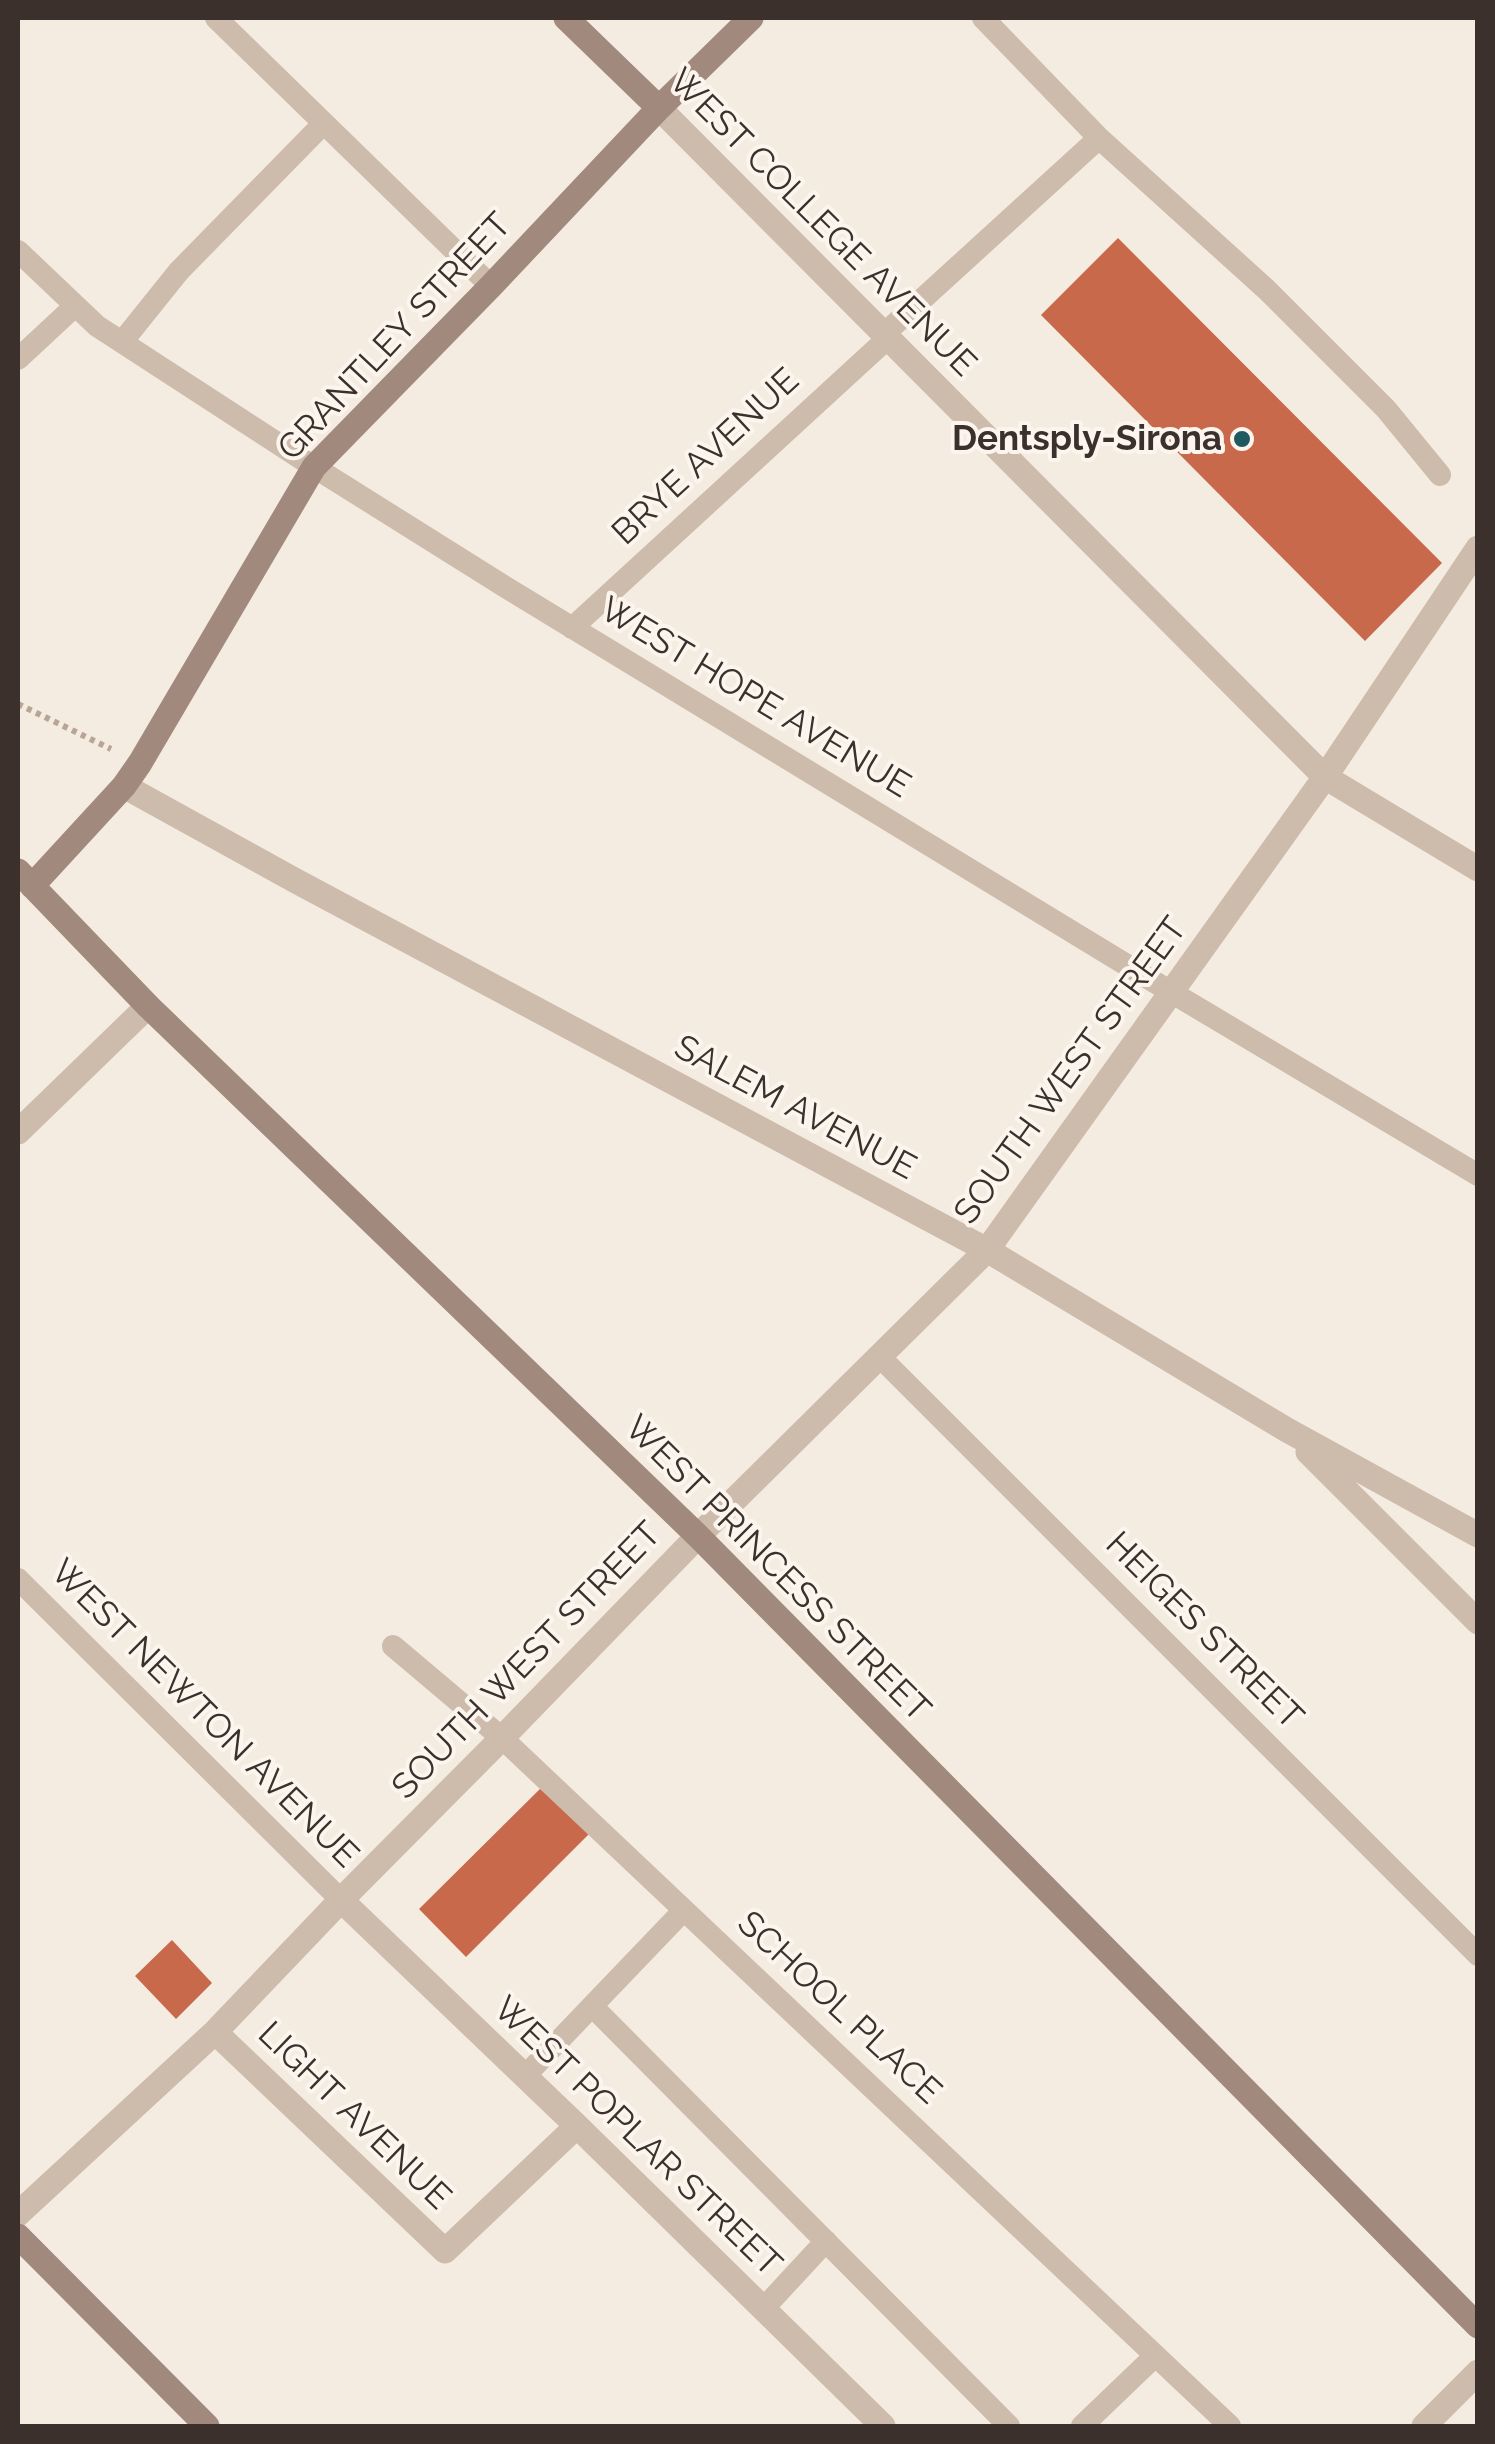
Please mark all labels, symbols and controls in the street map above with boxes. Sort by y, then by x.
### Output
street label: WEST COLLEGE AVENUE [659,60,985,386]
street label: GRANTLEY STREET [270,205,520,469]
street label: BRYE AVENUE [604,360,808,554]
place label: Dentsply-Sirona [952,418,1222,460]
marker: Dentsply-Sirona [1231,428,1253,450]
street label: WEST HOPE AVENUE [592,589,918,807]
street label: SOUTH WEST STREET [946,910,1196,1232]
street label: SALEM AVENUE [667,1027,923,1189]
street label: WEST PRINCESS STREET [615,1407,939,1731]
street label: SOUTH WEST STREET [384,1514,670,1808]
street label: HEIGES STREET [1097,1524,1311,1738]
street label: WEST NEWTON AVENUE [41,1551,367,1877]
street label: SCHOOL PLACE [728,1903,950,2113]
street label: WEST POPLAR STREET [484,1988,790,2286]
street label: LIGHT AVENUE [249,2013,459,2219]

